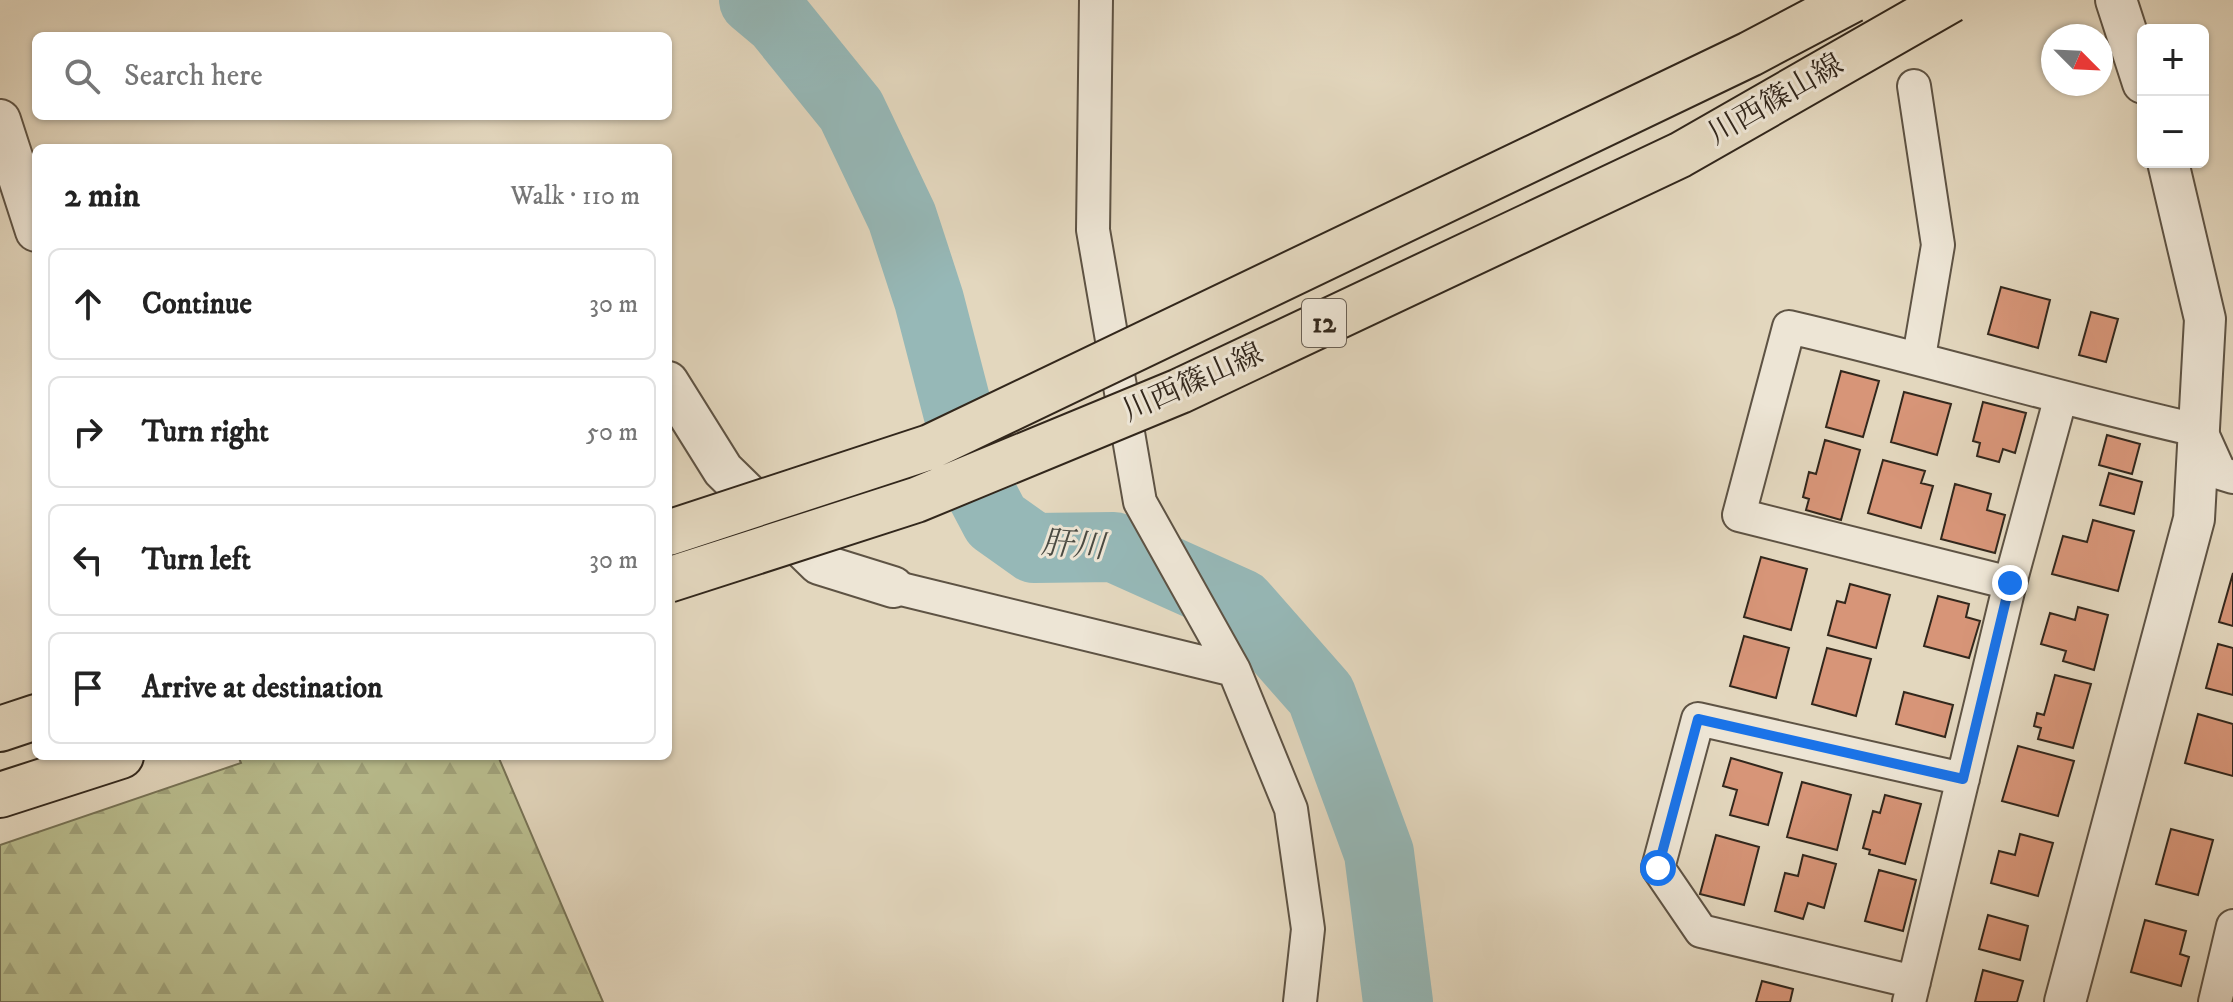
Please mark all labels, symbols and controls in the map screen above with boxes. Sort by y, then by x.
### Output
north arrow [2041,24,2113,96]
map controls [2137,24,2209,168]
button: + [2137,24,2209,96]
search box [32,32,672,120]
street label: 川西篠山線 [1702,46,1850,154]
icon: search [60,54,104,98]
text: Search here [124,58,263,95]
button: − [2137,96,2209,168]
text: 2 min [64,175,140,217]
text: Walk · 110 m [510,180,640,213]
icon: ahead [66,282,110,326]
text: Continue [142,286,252,323]
text: 30 m [589,288,638,321]
road number: 12 [1302,299,1346,347]
street label: 川西篠山線 [1117,336,1269,430]
icon: right [66,410,110,454]
text: Turn right [142,414,269,451]
text: 50 m [586,416,638,449]
water label: 肝川 [1040,524,1109,568]
icon: left [66,538,110,582]
text: Turn left [142,542,251,579]
text: 30 m [589,544,638,577]
route end [1992,565,2028,601]
icon: arrive [66,666,110,710]
text: Arrive at destination [142,670,383,707]
route start [1640,850,1676,886]

